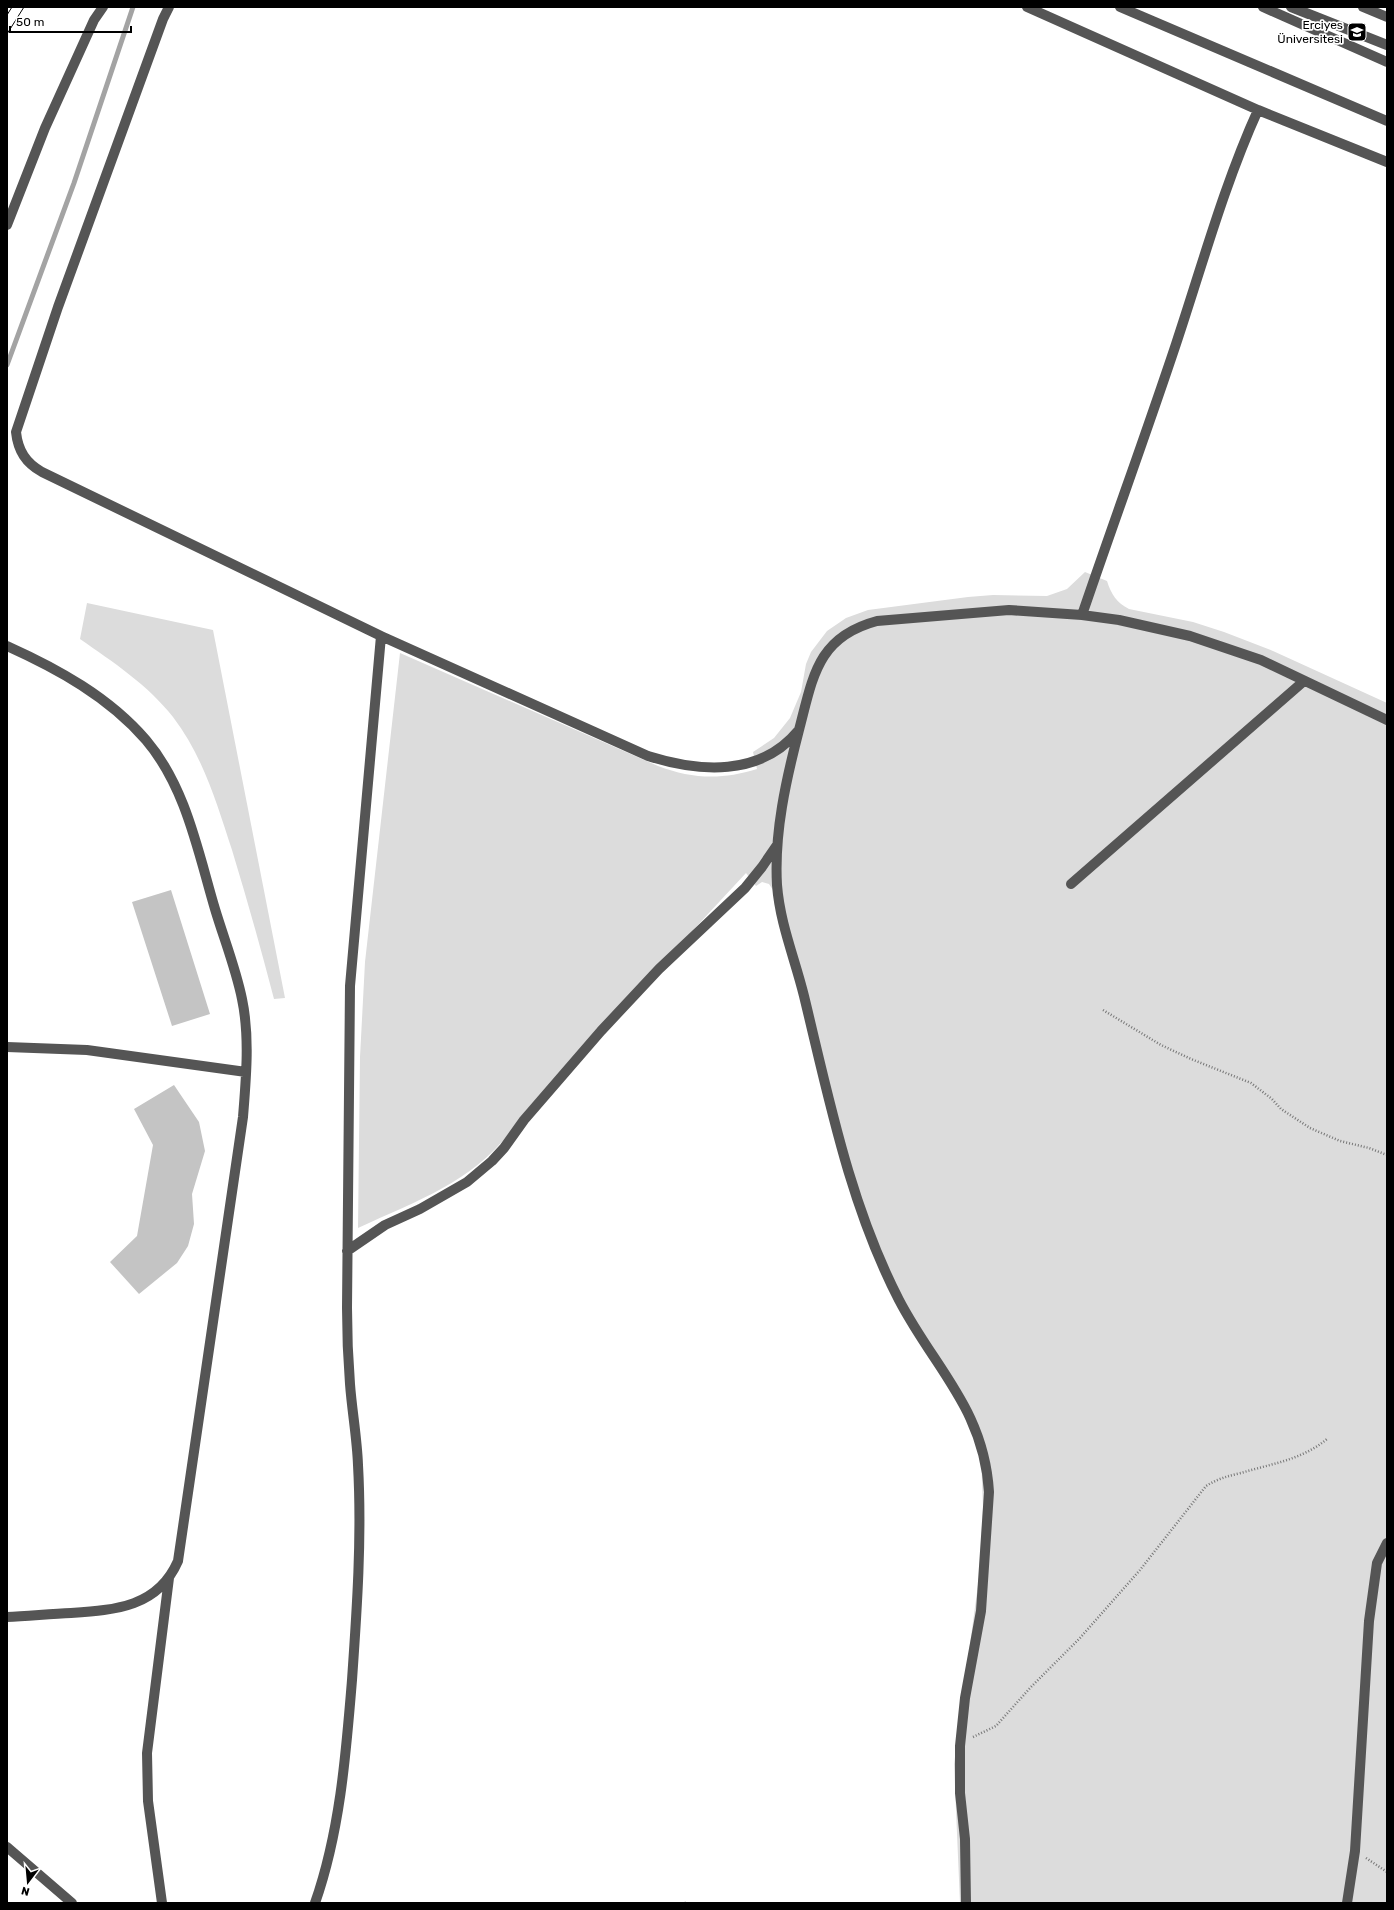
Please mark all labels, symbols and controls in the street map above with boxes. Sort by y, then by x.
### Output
scale bar [10,8,131,34]
text: 50 m [16,15,44,29]
place label: Erciyes Üniversitesi [1277,18,1343,46]
school or university icon: Erciyes Üniversitesi [1346,21,1368,43]
north arrow [8,1862,48,1902]
text: N [20,1884,31,1898]

